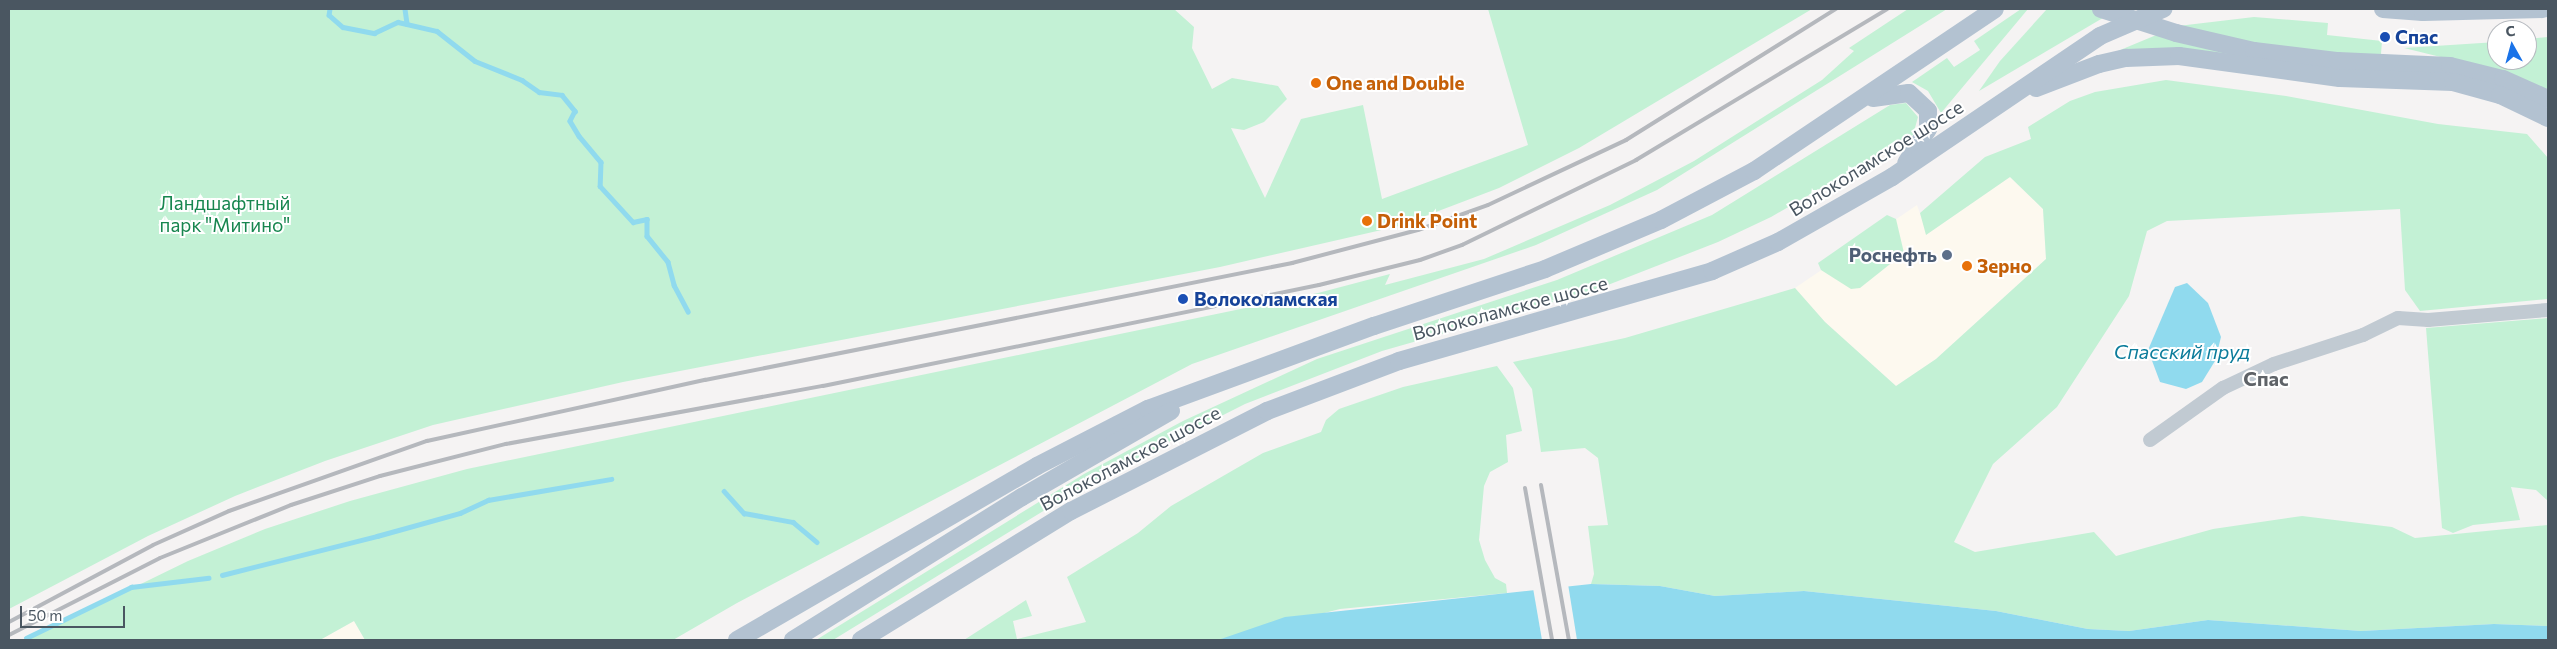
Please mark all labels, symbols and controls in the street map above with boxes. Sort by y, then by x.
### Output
north arrow [2487,20,2537,70]
text: С [2504,22,2516,40]
place label: Спас [2395,26,2438,48]
marker: Спас [2379,31,2391,43]
place label: One and Double [1326,72,1464,94]
marker: One and Double [1310,77,1322,89]
street label: Волоколамское шоссе [1785,95,1967,221]
park label: Ландшафтный парк "Митино" [160,192,290,236]
place label: Drink Point [1377,210,1477,232]
marker: Drink Point [1361,215,1373,227]
place label: Роснефть [1849,244,1937,266]
marker: Роснефть [1941,249,1953,261]
place label: Зерно [1977,255,2032,277]
marker: Зерно [1961,260,1973,272]
street label: Волоколамское шоссе [1410,271,1610,345]
place label: Волоколамская [1194,288,1338,310]
marker: Волоколамская [1176,292,1190,306]
water label: Спасский пруд [2114,339,2250,363]
district label: Спас [2243,366,2289,390]
street label: Волоколамское шоссе [1036,401,1224,515]
scale bar [22,596,128,628]
text: 50 m [28,606,62,624]

